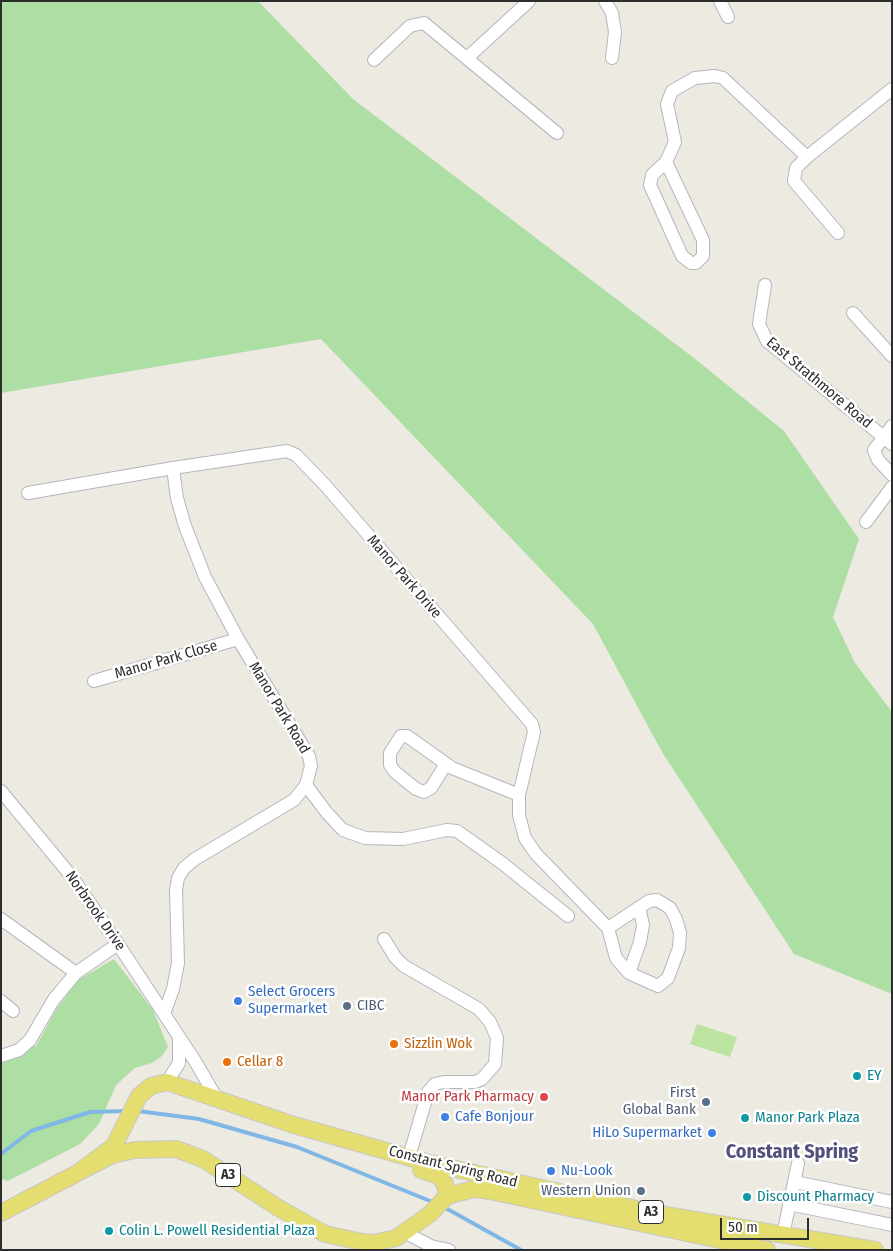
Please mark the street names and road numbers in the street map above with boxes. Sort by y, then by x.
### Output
street label: East Strathmore Road [762,334,876,432]
street label: Manor Park Drive [363,532,445,622]
street label: Manor Park Close [113,637,219,683]
street label: Manor Park Road [245,659,313,757]
street label: Norbrook Drive [61,868,129,954]
street label: Constant Spring Road [387,1142,519,1192]
road number: A3 [216,1164,240,1186]
road number: A3 [638,1200,664,1224]

